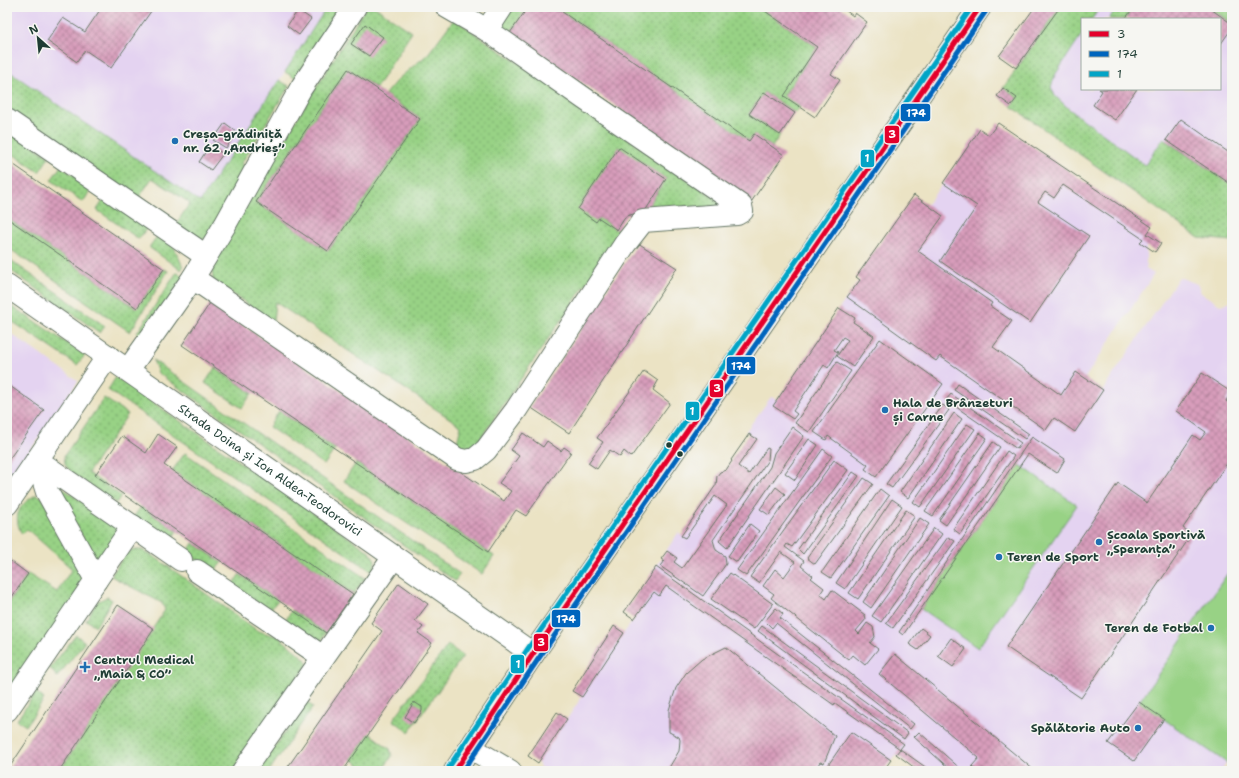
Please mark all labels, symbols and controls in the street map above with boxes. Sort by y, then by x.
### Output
north arrow [18,18,58,58]
legend [1081,18,1221,90]
text: N [26,21,41,38]
text: 3 [1117,26,1125,42]
text: 174 [1117,46,1138,62]
text: 1 [1117,66,1122,82]
line badge: 174 [900,103,931,122]
text: 174 [906,106,926,121]
line badge: 3 [884,125,900,144]
place label: Creșa-grădiniță nr. 62 „Andrieș” [183,126,285,157]
text: 3 [888,127,896,142]
marker: Creșa-grădiniță nr. 62 „Andrieș” [170,136,180,146]
line badge: 1 [860,149,875,168]
text: 1 [864,151,870,166]
line badge: 174 [726,356,756,375]
text: 174 [731,359,751,374]
line badge: 3 [709,379,724,398]
text: 3 [713,381,721,396]
place label: Hala de Brânzeturi și Carne [893,395,1013,426]
street label: Strada Doina și Ion Aldea-Teodorovici [175,400,365,540]
line badge: 1 [685,401,700,421]
text: 1 [689,404,695,419]
marker: Hala de Brânzeturi și Carne [880,405,890,415]
unlabelled marker [664,440,674,450]
unlabelled marker [675,449,685,459]
place label: Școala Sportivă „Speranța” [1107,527,1206,558]
marker: Școala Sportivă „Speranța” [1094,537,1104,547]
place label: Teren de Sport [1007,549,1099,565]
marker: Teren de Sport [994,552,1004,562]
line badge: 174 [551,609,581,628]
text: 174 [556,612,576,627]
place label: Teren de Fotbal [1105,620,1203,636]
marker: Teren de Fotbal [1206,623,1216,633]
line badge: 3 [533,633,549,652]
text: 3 [537,635,545,650]
place label: Centrul Medical „Maia & CO” [94,652,194,682]
line badge: 1 [510,654,525,674]
text: 1 [515,657,521,672]
marker: Centrul Medical „Maia & CO” [79,661,91,673]
place label: Spălătorie Auto [1031,720,1130,736]
marker: Spălătorie Auto [1133,723,1143,733]

